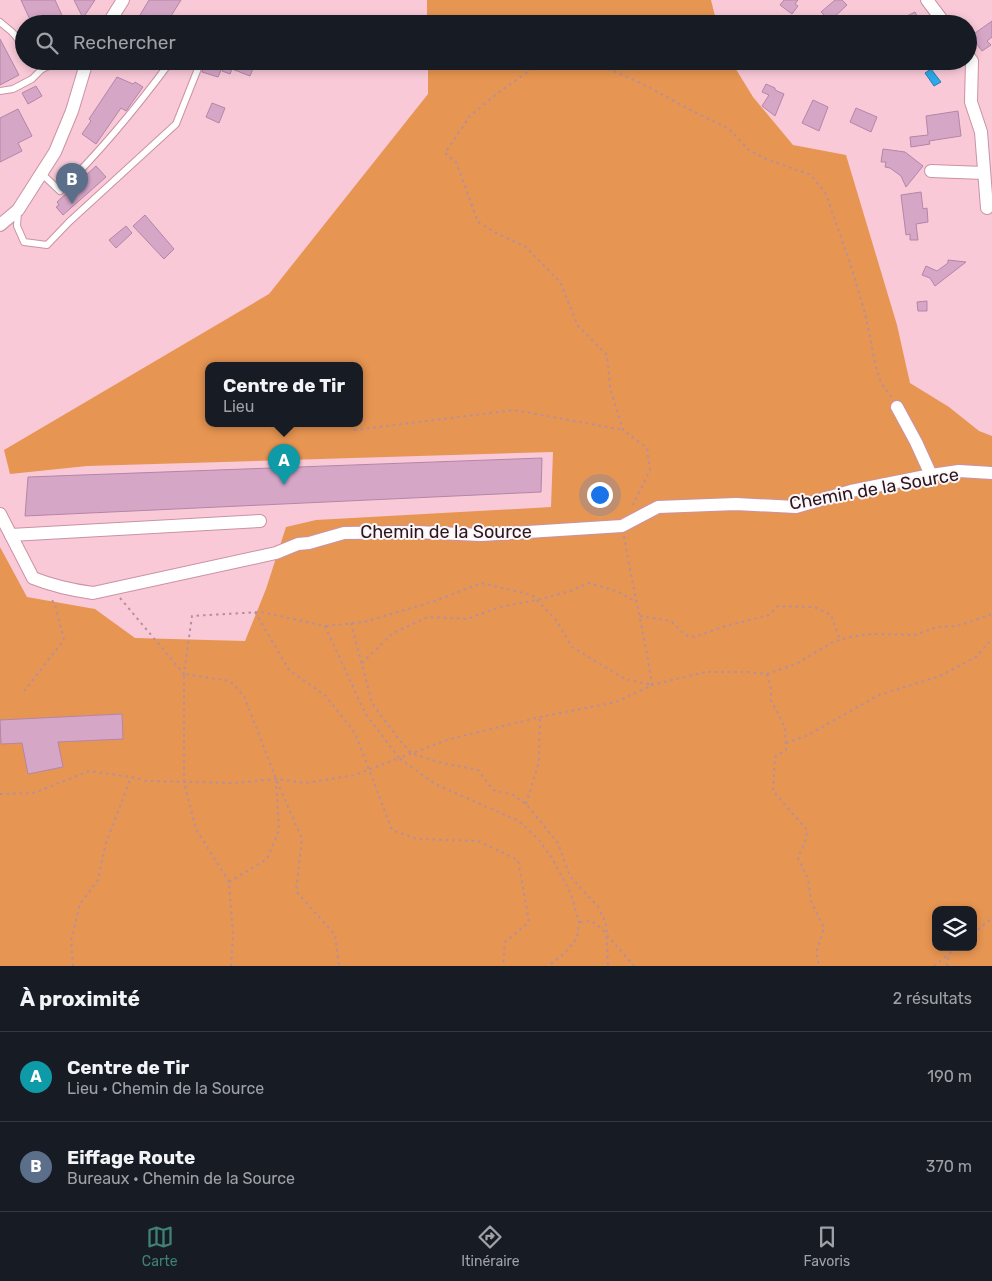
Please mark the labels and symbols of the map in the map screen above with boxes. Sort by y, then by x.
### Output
pin: B [56,163,88,204]
pin: A [268,444,300,485]
street label: Chemin de la Source [788,463,960,515]
your location [587,482,613,508]
street label: Chemin de la Source [360,521,532,543]

